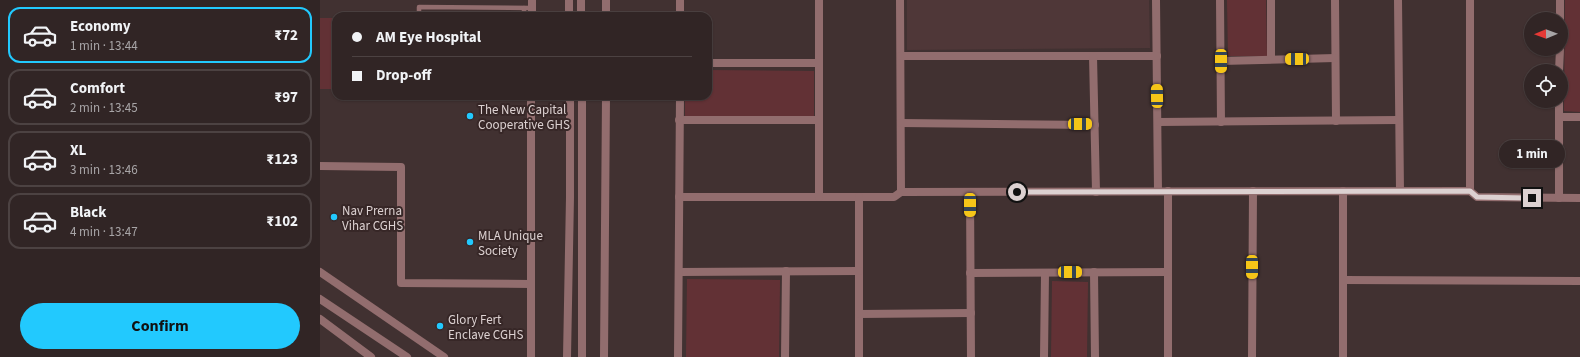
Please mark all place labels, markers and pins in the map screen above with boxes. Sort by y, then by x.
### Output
place label: The New Capital Cooperative GHS [478,101,570,134]
marker: The New Capital Cooperative GHS [465,111,475,121]
place label: Nav Prerna Vihar CGHS [342,202,403,235]
marker: Nav Prerna Vihar CGHS [329,212,339,222]
place label: MLA Unique Society [478,227,543,260]
marker: MLA Unique Society [465,237,475,247]
place label: Glory Fert Enclave CGHS [448,311,523,344]
marker: Glory Fert Enclave CGHS [435,321,445,331]

